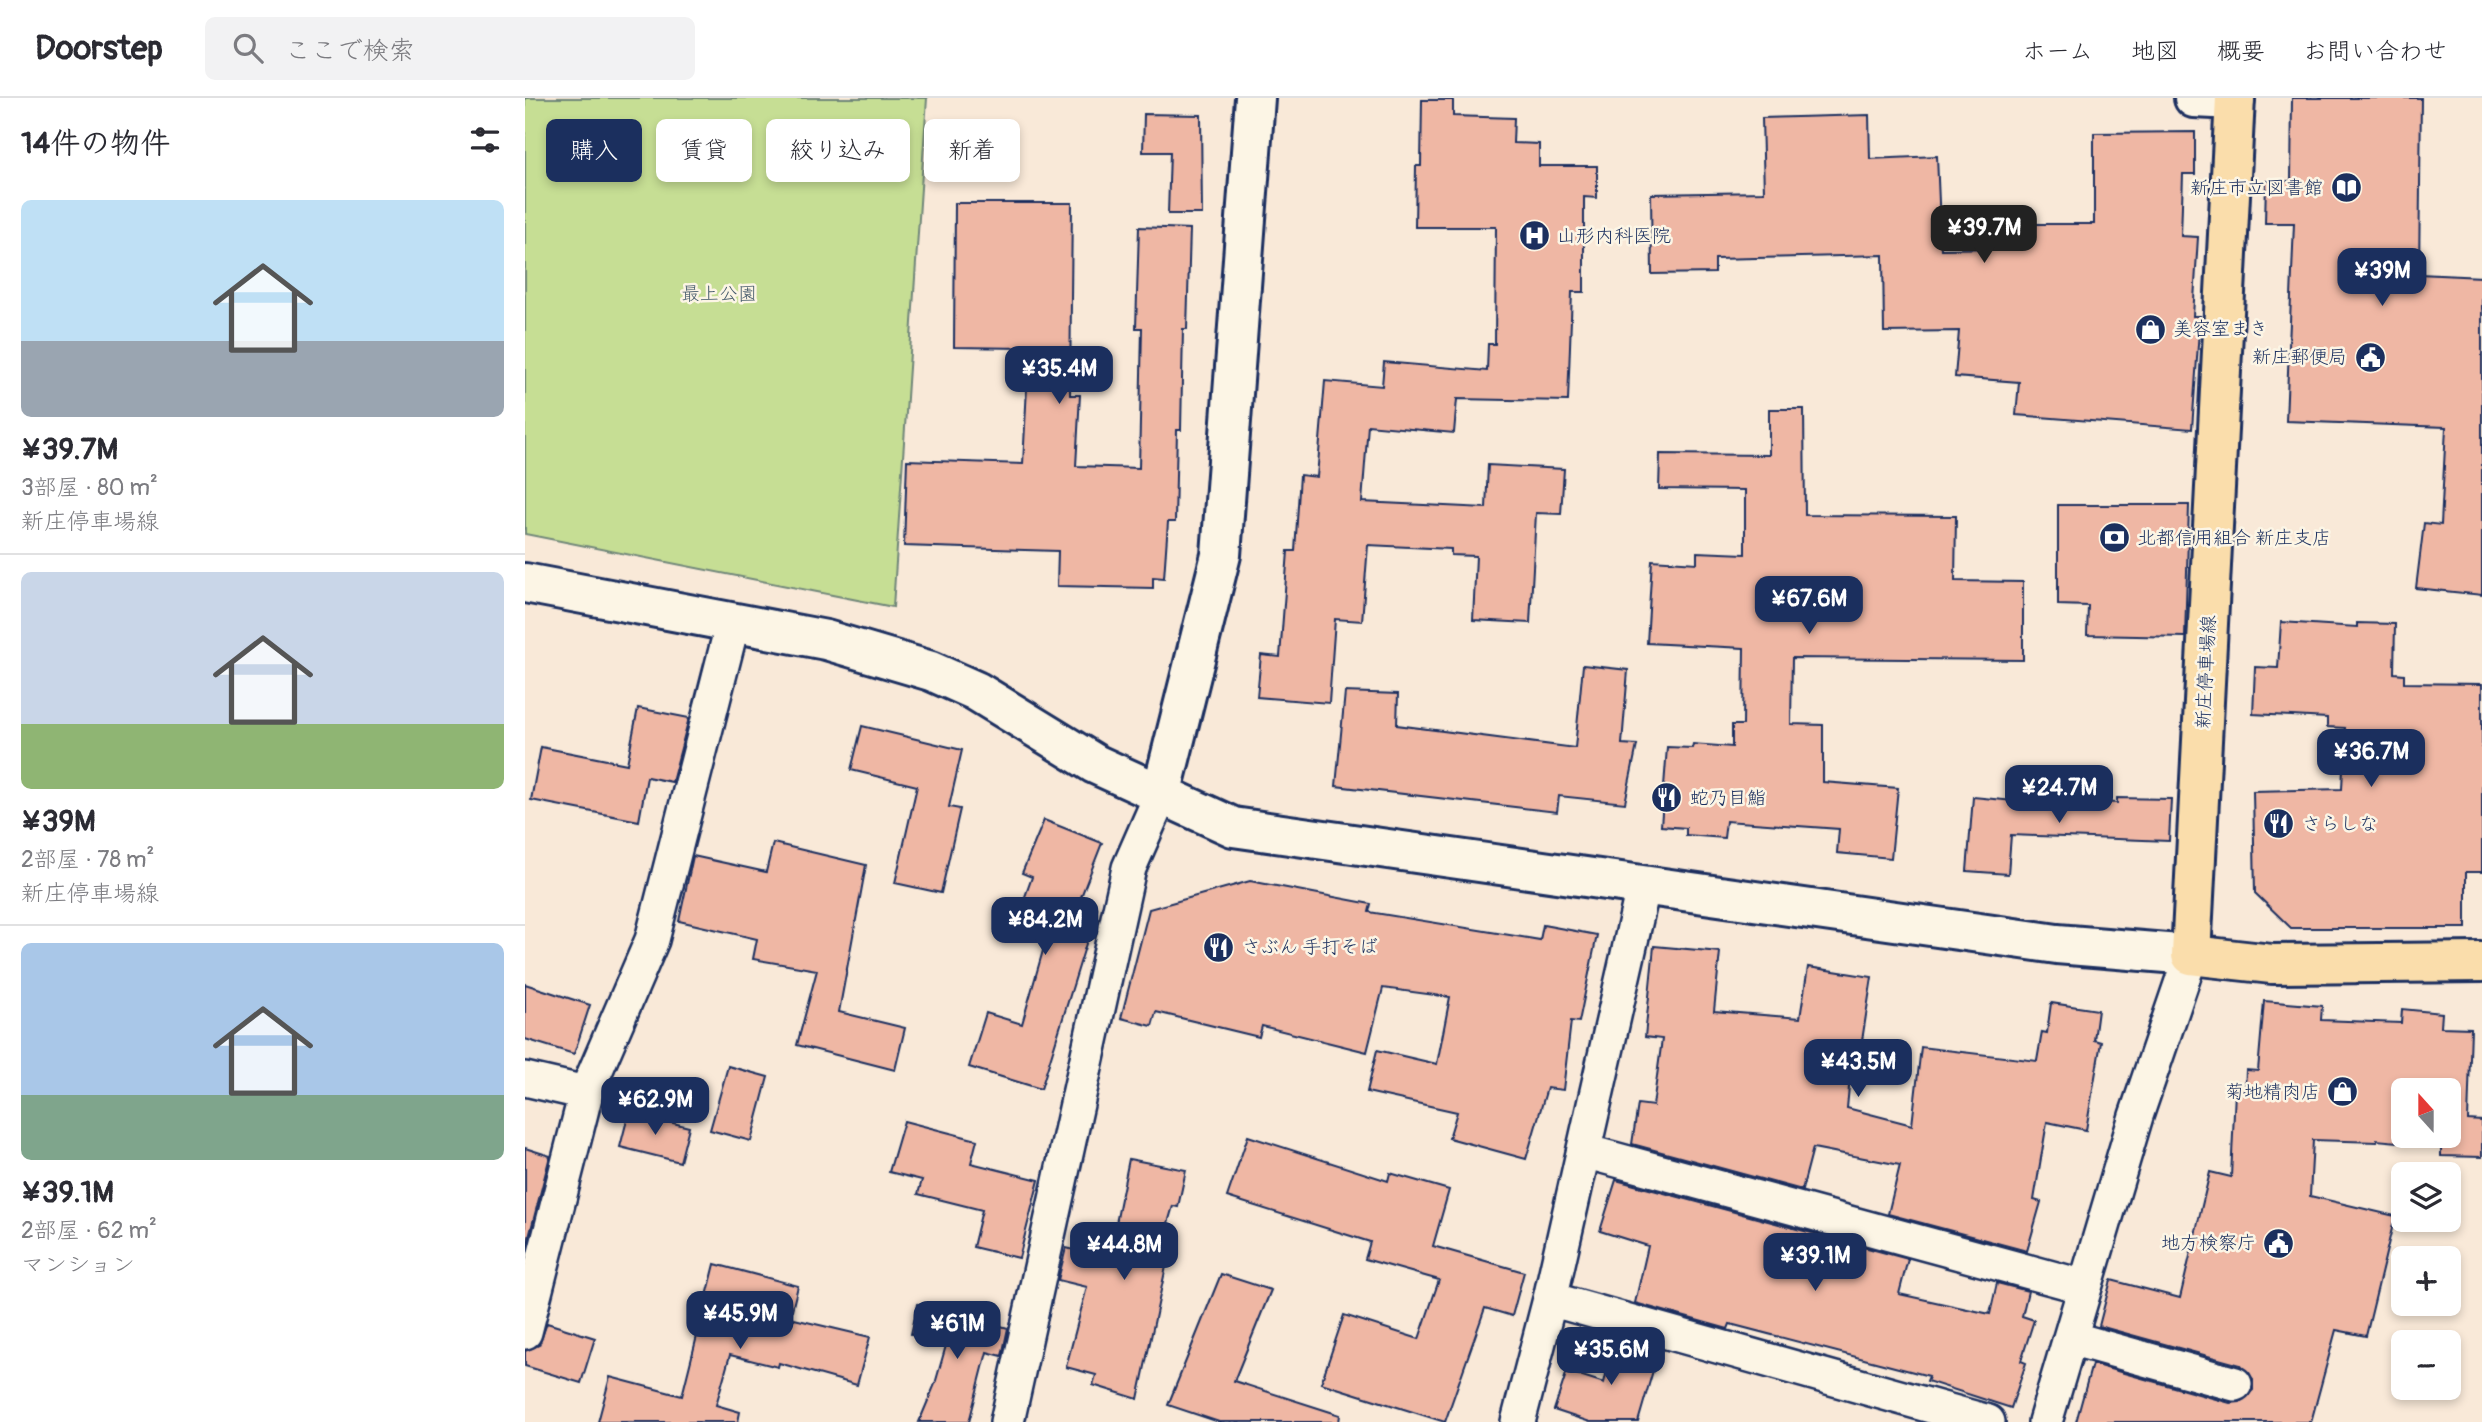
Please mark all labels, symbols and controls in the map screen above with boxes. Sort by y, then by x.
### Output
search box [205,17,695,80]
text: Doorstep [35,28,163,69]
icon: search [229,29,267,67]
text: ここで検索 [285,35,415,67]
text: ホーム [2022,37,2093,66]
text: 地図 [2131,37,2179,66]
text: 概要 [2217,37,2265,66]
text: お問い合わせ [2303,37,2447,66]
chip: 購入 [546,119,642,182]
chip: 賃貸 [656,119,752,182]
chip: 絞り込み [766,119,910,182]
chip: 新着 [924,119,1020,182]
icon: filters [466,121,504,159]
text: 14件の物件 [21,125,170,162]
library icon: 新庄市立図書館 [2329,171,2363,205]
place label: 新庄市立図書館 [2190,176,2323,200]
pin: ¥39.7M [1927,206,2041,265]
text: ¥39.7M [1947,213,2021,242]
hospital icon: 山形内科医院 [1517,219,1551,253]
place label: 山形内科医院 [1557,224,1671,248]
icon: home [200,245,326,371]
pin: ¥39M [2341,248,2423,308]
text: ¥39M [2353,256,2411,285]
park label: 最上公園 [681,282,757,306]
shop icon: 美容室まき [2133,312,2167,346]
place label: 美容室まき [2173,317,2268,341]
public building icon: 新庄郵便局 [2353,340,2387,374]
place label: 新庄郵便局 [2252,345,2347,369]
pin: ¥35.4M [1002,346,1116,406]
text: ¥35.4M [1021,354,1097,383]
text: ¥39.7M [21,431,118,468]
text: 3部屋 · 80 m² [21,473,158,502]
text: 新庄停車場線 [21,507,159,536]
bank icon: 北都信用組合 新庄支店 [2097,521,2131,555]
place label: 北都信用組合 新庄支店 [2137,526,2331,550]
pin: ¥67.6M [1752,576,1866,636]
text: ¥67.6M [1771,584,1847,613]
street label: 新庄停車場線 [2191,614,2221,730]
icon: home [200,617,326,743]
pin: ¥36.7M [2314,730,2428,789]
text: ¥36.7M [2333,737,2409,766]
pin: ¥24.7M [2002,766,2116,825]
text: ¥24.7M [2021,773,2097,802]
restaurant icon: 蛇乃目鮨 [1650,781,1684,815]
place label: 蛇乃目鮨 [1690,786,1766,810]
text: ¥39M [21,803,96,840]
restaurant icon: さらしな [2262,807,2296,841]
place label: さらしな [2302,812,2378,836]
text: 2部屋 · 78 m² [21,845,154,874]
text: 新庄停車場線 [21,879,159,908]
pin: ¥84.2M [988,898,1102,957]
text: ¥84.2M [1007,905,1083,934]
restaurant icon: さぶん 手打そば [1202,930,1236,964]
place label: さぶん 手打そば [1242,935,1378,959]
icon: home [200,988,326,1114]
pin: ¥43.5M [1801,1040,1915,1099]
text: ¥43.5M [1820,1047,1896,1076]
shop icon: 菊地精肉店 [2326,1075,2360,1109]
pin: ¥62.9M [598,1077,712,1137]
north arrow [2391,1078,2461,1148]
map controls [2391,1078,2461,1400]
place label: 菊地精肉店 [2225,1080,2320,1104]
text: ¥62.9M [617,1085,693,1114]
button: layers [2391,1162,2461,1232]
text: ¥39.1M [21,1174,114,1211]
text: 2部屋 · 62 m² [21,1216,157,1245]
pin: ¥44.8M [1067,1222,1181,1282]
public building icon: 地方検察庁 [2262,1226,2296,1260]
text: ¥44.8M [1086,1230,1162,1259]
place label: 地方検察庁 [2161,1231,2256,1255]
pin: ¥39.1M [1758,1234,1872,1293]
text: ¥39.1M [1779,1241,1851,1270]
button: + [2391,1246,2461,1316]
text: マンション [21,1250,135,1279]
pin: ¥45.9M [683,1292,797,1351]
text: ¥45.9M [702,1299,778,1328]
pin: ¥61M [916,1302,998,1361]
text: ¥61M [930,1309,984,1338]
pin: ¥35.6M [1554,1328,1668,1387]
button: − [2391,1330,2461,1400]
text: ¥35.6M [1573,1335,1649,1364]

